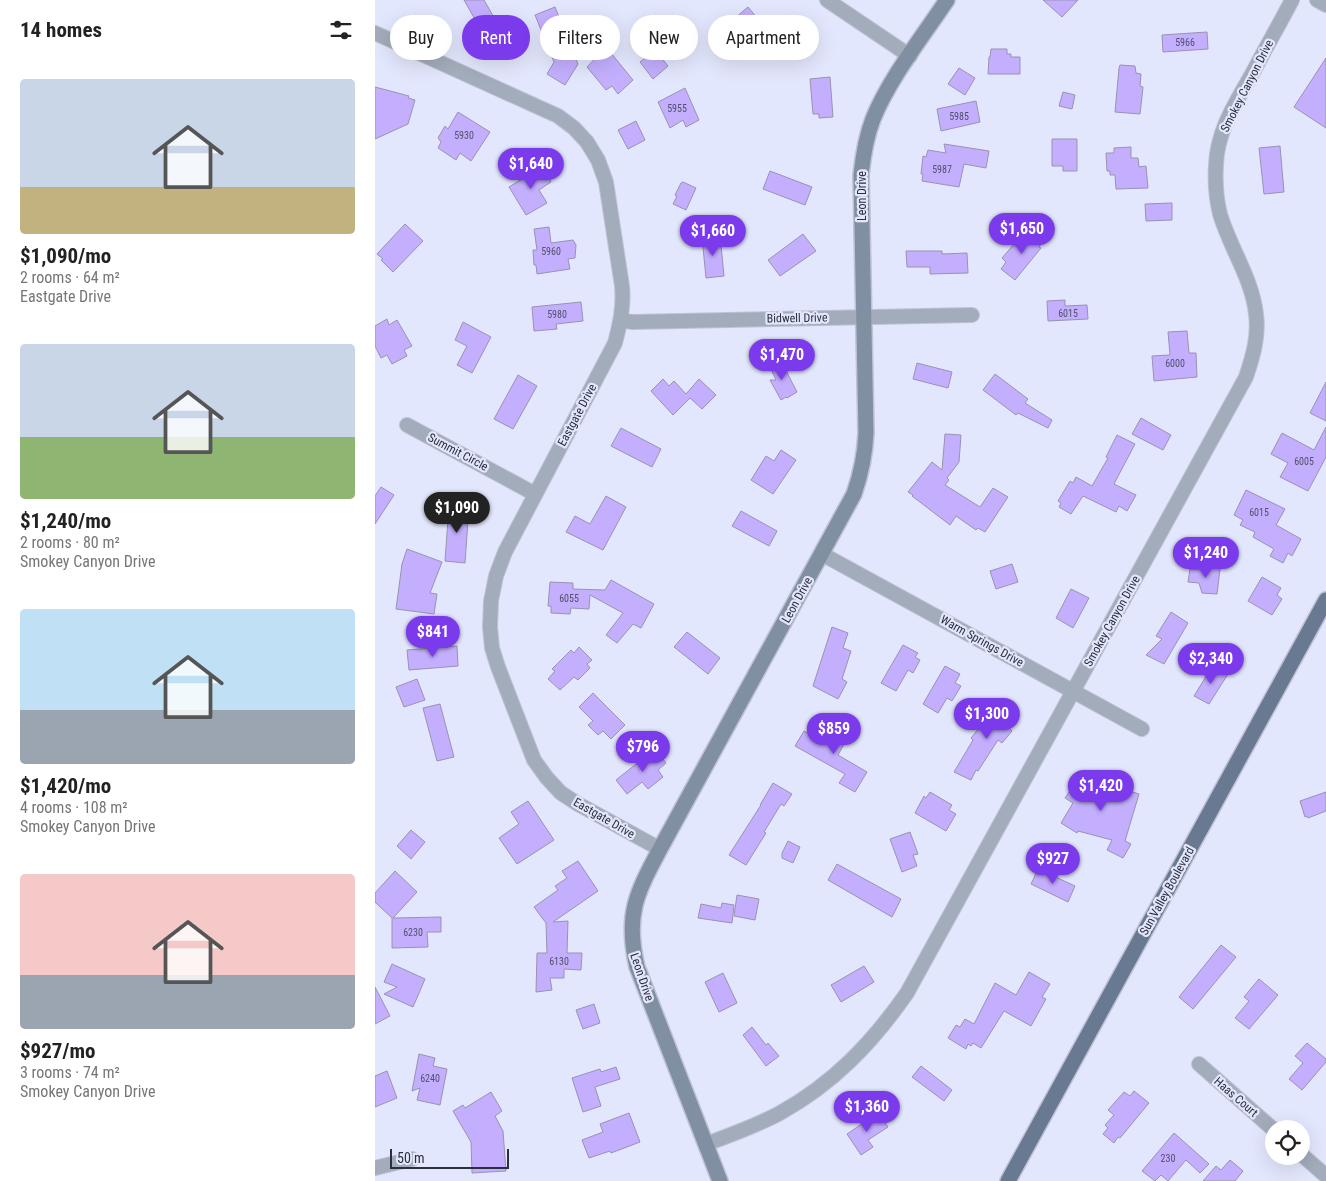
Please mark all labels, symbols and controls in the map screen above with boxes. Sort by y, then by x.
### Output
chip: Buy [390,15,452,60]
chip: Rent [462,15,530,60]
chip: Filters [540,15,620,60]
chip: New [630,15,698,60]
chip: Apartment [708,15,819,60]
icon: filters [327,16,355,44]
text: 14 homes [20,18,102,42]
house number: 5966 [1175,37,1195,48]
street label: Smokey Canyon Drive [1218,37,1276,134]
house number: 5955 [667,103,687,114]
house number: 5985 [949,111,969,122]
icon: home [143,112,233,202]
house number: 5930 [454,130,474,141]
pin: $1,640 [490,148,572,190]
text: $1,640 [509,154,553,173]
house number: 5987 [932,164,952,175]
street label: Leon Drive [855,171,869,221]
pin: $1,650 [981,212,1063,255]
pin: $1,660 [672,214,754,257]
text: $1,650 [1000,219,1044,238]
text: $1,660 [691,221,735,240]
text: $1,090/mo [20,244,111,268]
house number: 5960 [541,246,561,257]
text: 2 rooms · 64 m² [20,268,120,287]
text: Eastgate Drive [20,287,111,306]
house number: 6015 [1058,308,1078,319]
house number: 5980 [547,309,567,320]
street label: Bidwell Drive [766,310,828,326]
pin: $1,470 [741,338,823,381]
text: $1,470 [760,345,804,364]
house number: 6000 [1165,358,1185,369]
icon: home [143,377,233,467]
street label: Eastgate Drive [555,381,599,448]
street label: Summit Circle [425,430,491,474]
house number: 6005 [1294,456,1314,467]
pin: $1,090 [416,492,498,534]
text: $1,090 [435,498,479,517]
house number: 6015 [1249,507,1269,518]
text: $1,240/mo [20,509,111,533]
text: 2 rooms · 80 m² [20,533,120,552]
pin: $1,240 [1165,536,1247,579]
text: $1,240 [1184,543,1228,562]
text: Smokey Canyon Drive [20,552,156,571]
street label: Smokey Canyon Drive [1081,573,1143,669]
street label: Leon Drive [779,574,815,625]
house number: 6055 [559,593,579,604]
street label: Warm Springs Drive [938,612,1026,670]
pin: $841 [403,616,463,658]
text: $841 [417,622,449,641]
icon: home [143,642,233,732]
pin: $2,340 [1170,642,1252,685]
text: $2,340 [1189,649,1233,668]
pin: $1,300 [946,698,1028,740]
text: $1,300 [965,704,1009,723]
pin: $859 [804,712,864,755]
text: $859 [818,719,850,738]
pin: $796 [613,730,673,773]
text: $796 [627,737,659,756]
pin: $1,420 [1060,770,1142,812]
text: $1,420/mo [20,774,111,798]
text: $1,420 [1079,776,1123,795]
street label: Eastgate Drive [571,795,637,841]
text: 4 rooms · 108 m² [20,798,128,817]
text: Smokey Canyon Drive [20,817,156,836]
pin: $927 [1023,842,1083,885]
street label: Sun Valley Boulevard [1137,844,1197,938]
text: $927 [1037,849,1069,868]
icon: home [143,907,233,997]
house number: 6230 [403,927,423,938]
street label: Leon Drive [627,951,657,1003]
house number: 6130 [549,956,569,967]
text: $927/mo [20,1039,95,1063]
text: 3 rooms · 74 m² [20,1063,120,1082]
house number: 6240 [420,1073,440,1084]
street label: Haas Court [1211,1074,1261,1120]
text: Smokey Canyon Drive [20,1082,156,1101]
pin: $1,360 [826,1090,908,1133]
text: $1,360 [845,1097,889,1116]
map controls [1265,1120,1310,1165]
button: locate [1265,1120,1310,1165]
scale bar [390,1146,509,1169]
text: 50 m [397,1150,425,1166]
house number: 230 [1161,1153,1175,1164]

